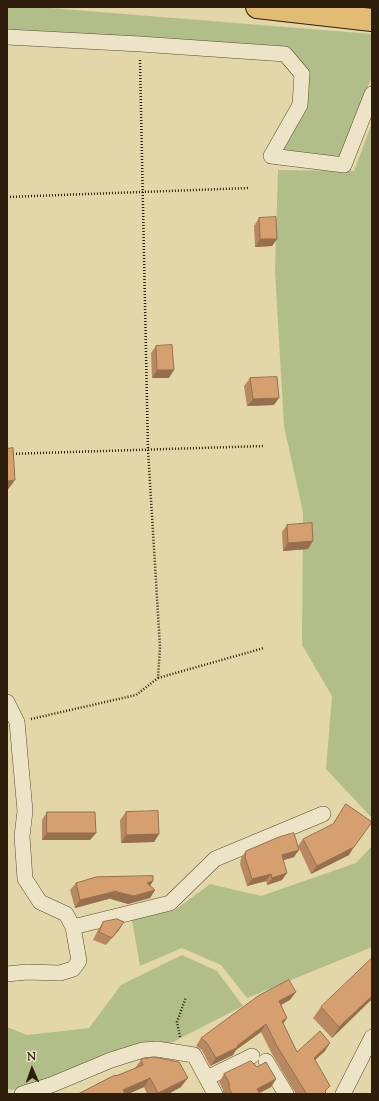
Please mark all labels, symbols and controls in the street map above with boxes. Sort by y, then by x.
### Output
north arrow [12,1049,52,1089]
text: N [27,1049,36,1065]

